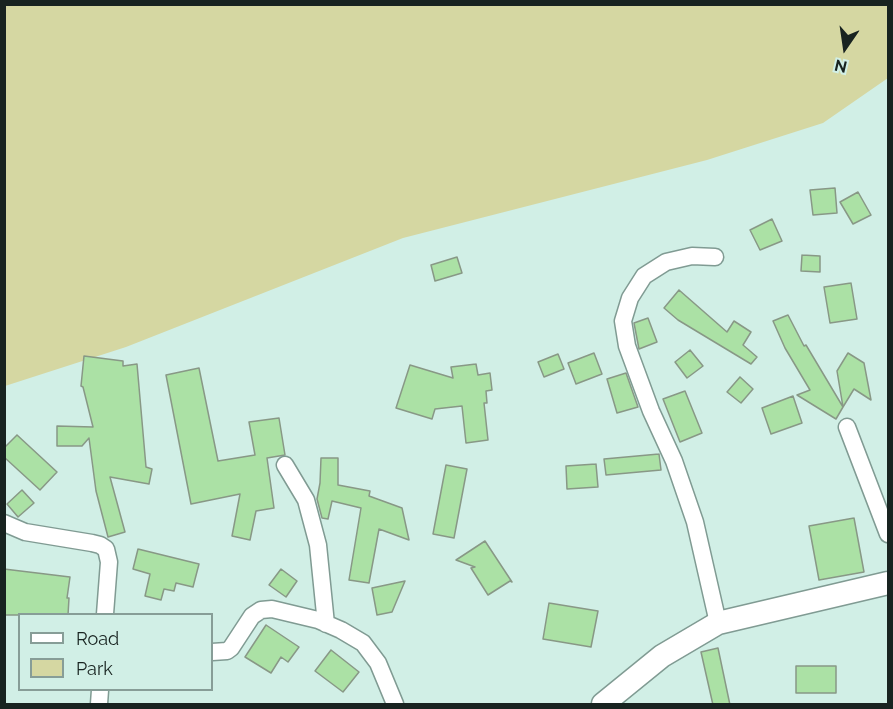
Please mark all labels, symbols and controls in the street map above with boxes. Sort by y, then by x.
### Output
north arrow [815,18,875,78]
text: N [833,55,849,77]
legend [18,613,213,691]
text: Road [76,628,119,649]
text: Park [76,658,113,679]

